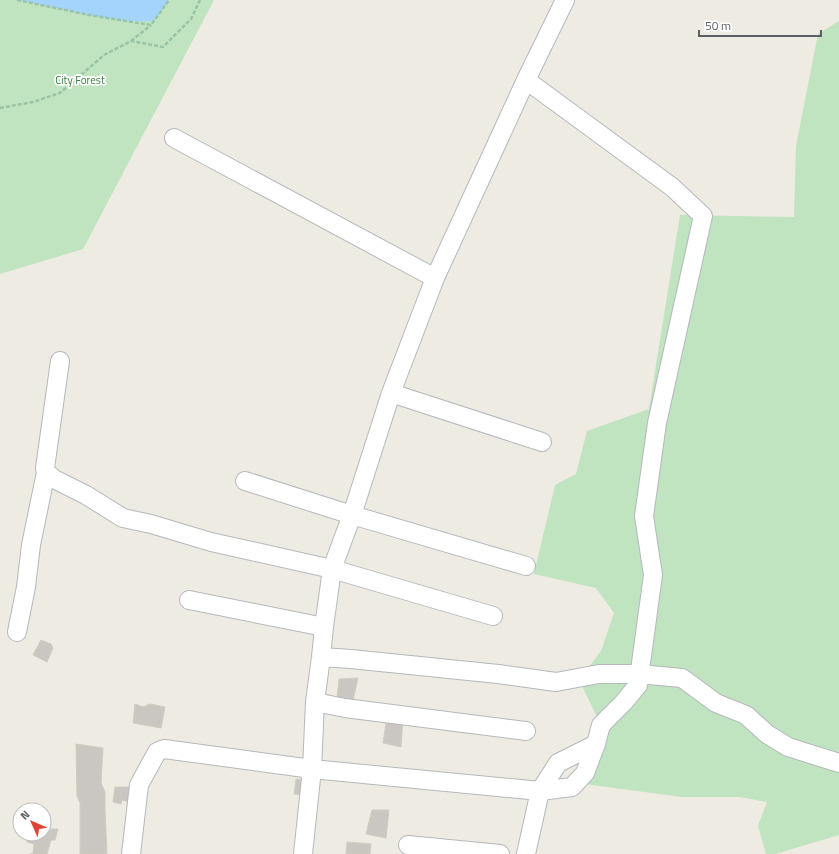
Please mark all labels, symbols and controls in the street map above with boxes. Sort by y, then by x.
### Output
scale bar [699,12,821,38]
text: 50 m [705,16,731,35]
park label: City Forest [55,72,105,88]
north arrow [12,802,52,842]
text: N [17,807,33,823]

